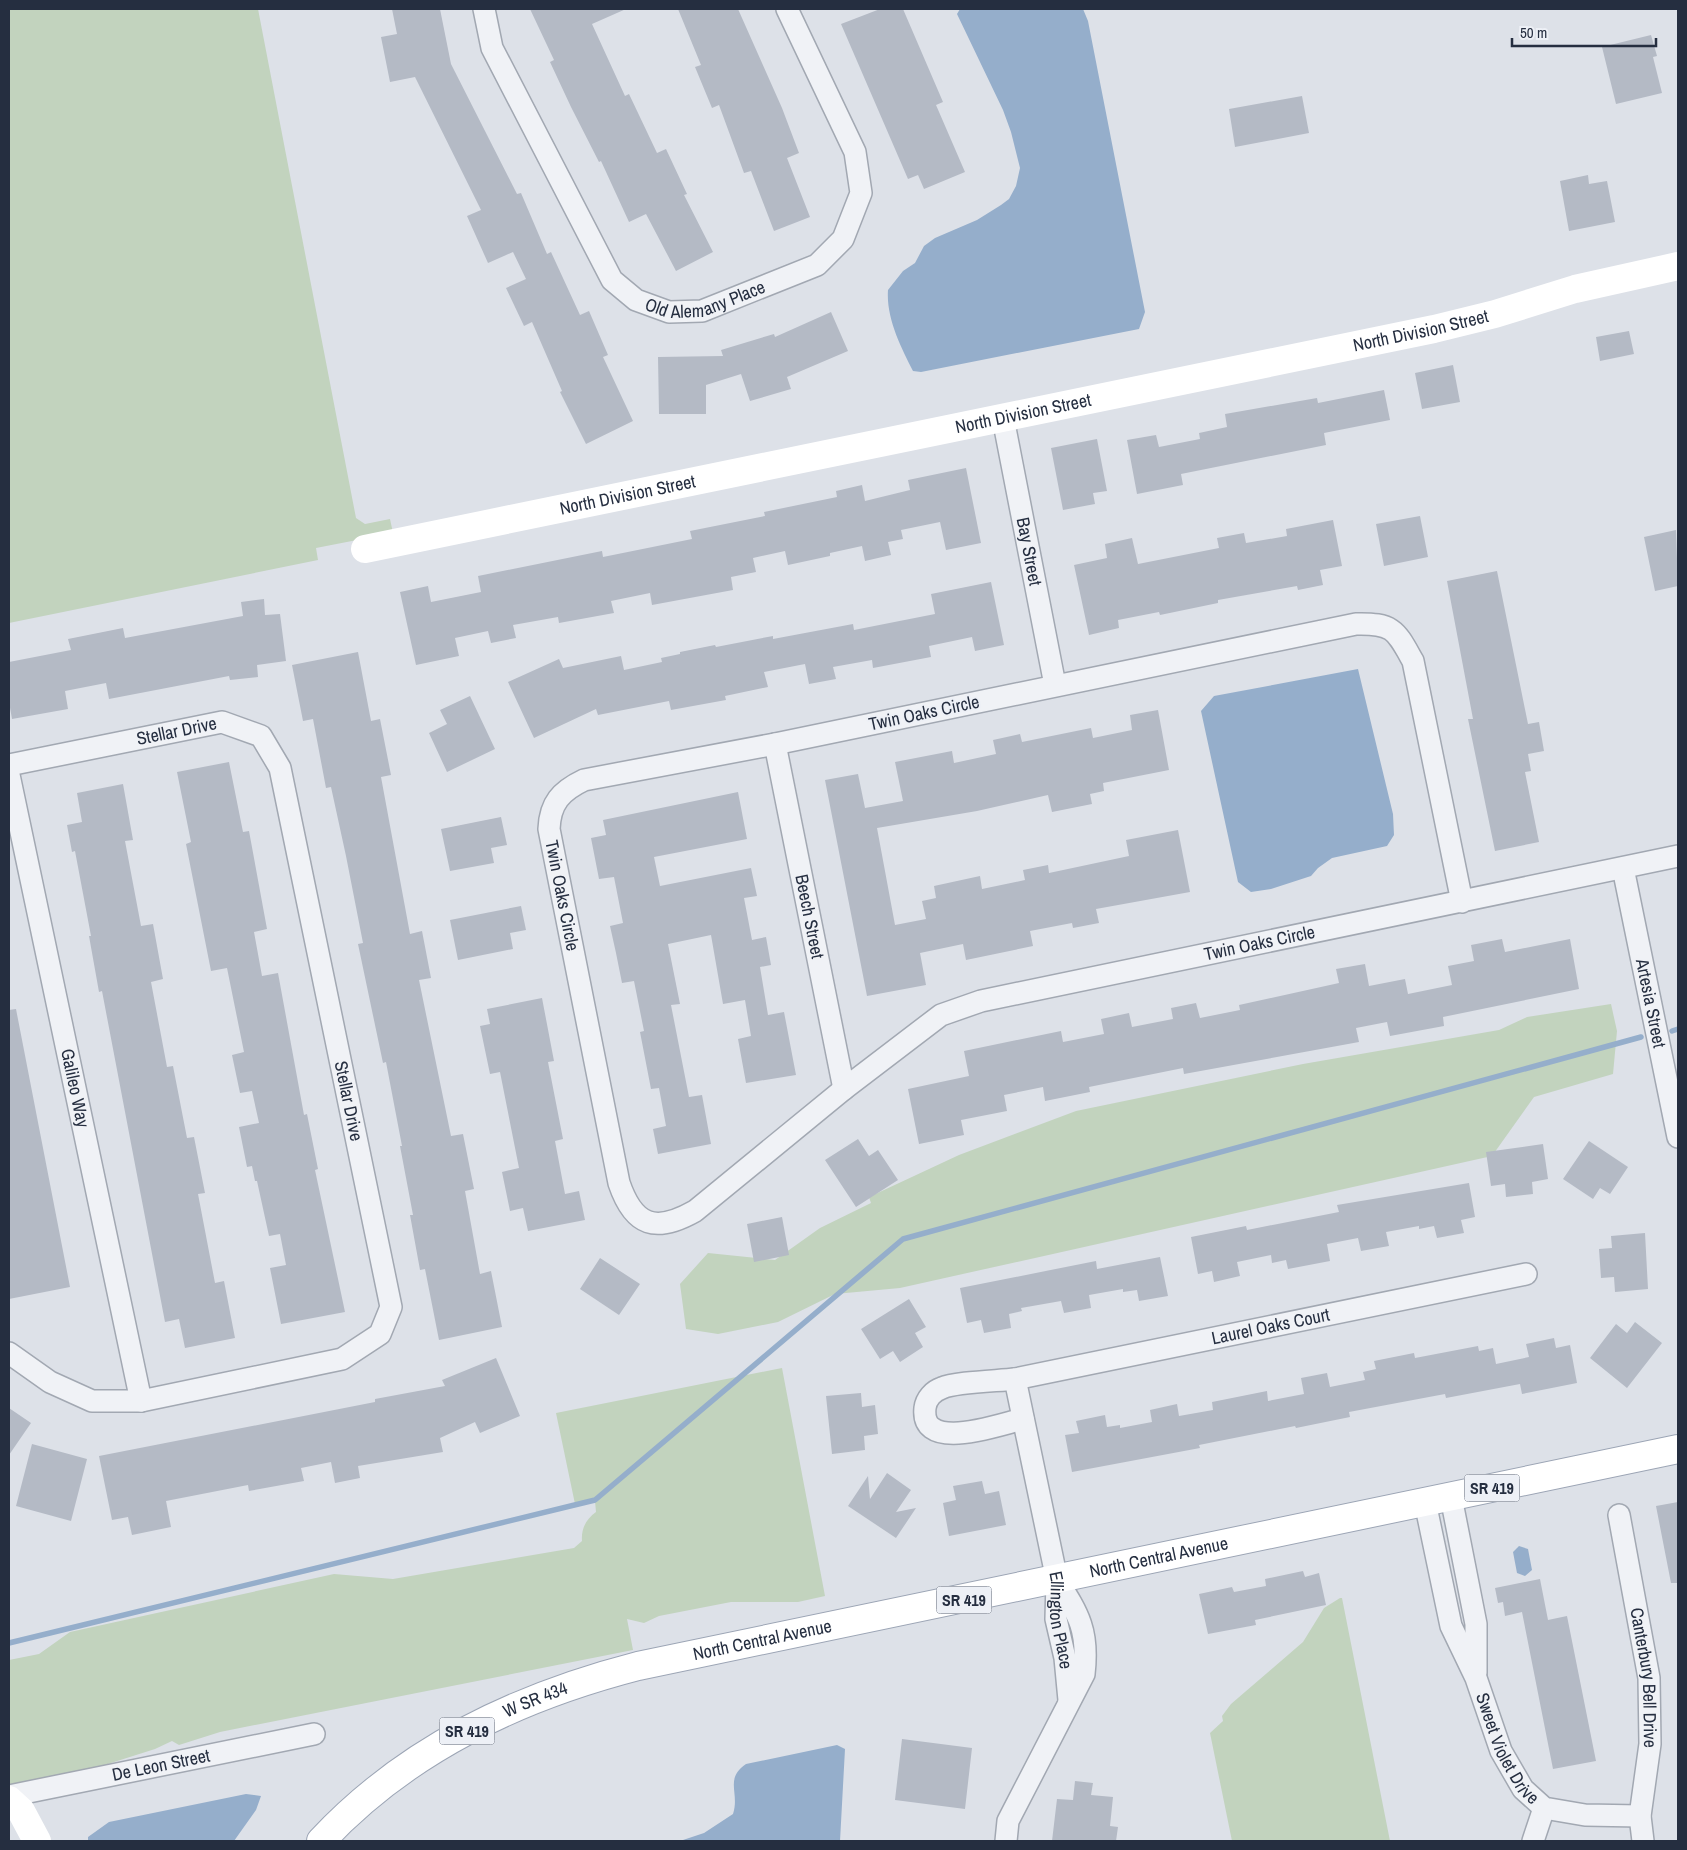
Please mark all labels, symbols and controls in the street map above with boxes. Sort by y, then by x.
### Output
scale bar [1512,15,1656,47]
text: 50 m [1520,22,1547,43]
street label: Old Alemany Place [642,274,769,324]
street label: North Division Street [1351,303,1491,357]
street label: North Division Street [953,387,1093,439]
street label: North Division Street [557,468,697,521]
street label: Bay Street [1011,515,1048,588]
street label: Twin Oaks Circle [866,689,981,736]
street label: Stellar Drive [134,710,219,751]
street label: Twin Oaks Circle [539,838,586,953]
street label: Beech Street [789,872,831,961]
street label: Twin Oaks Circle [1202,919,1317,966]
street label: Artesia Street [1630,955,1672,1050]
street label: Galileo Way [55,1046,96,1130]
street label: Stellar Drive [329,1059,370,1143]
street label: Laurel Oaks Court [1209,1302,1332,1350]
road number: SR 419 [1464,1475,1520,1502]
street label: North Central Avenue [1087,1530,1230,1584]
street label: Ellington Place [1043,1569,1079,1670]
road number: SR 419 [936,1586,992,1614]
street label: Canterbury Bell Drive [1624,1605,1663,1748]
street label: North Central Avenue [691,1613,834,1666]
street label: W SR 434 [499,1675,571,1723]
street label: Sweet Violet Drive [1470,1689,1545,1810]
road number: SR 419 [440,1718,494,1744]
street label: De Leon Street [110,1742,212,1787]

